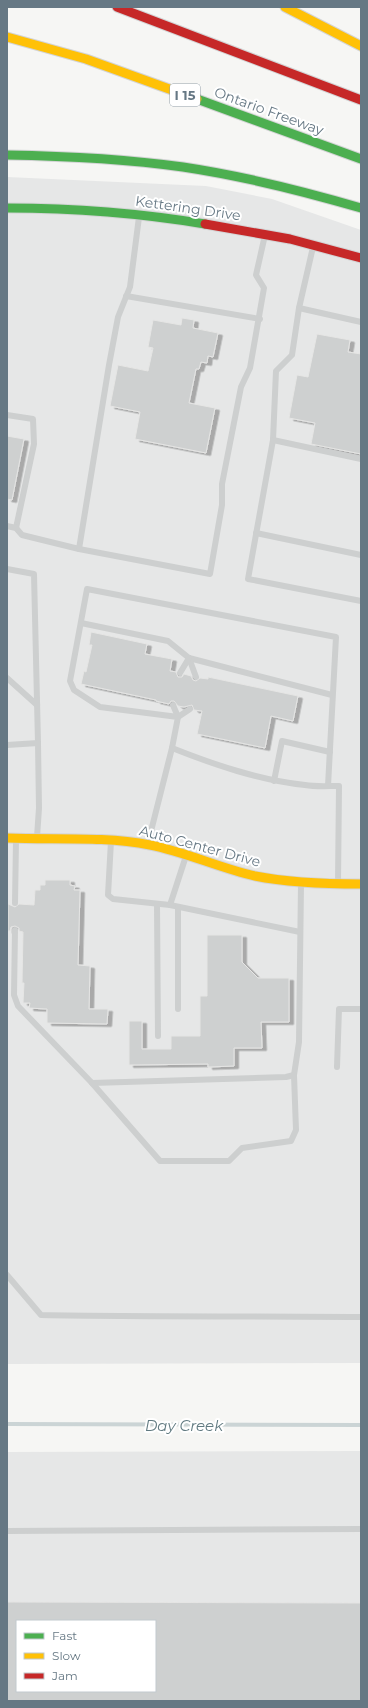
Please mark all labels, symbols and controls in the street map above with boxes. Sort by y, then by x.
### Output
street label: Ontario Freeway [212,83,327,139]
road number: I 15 [170,84,200,106]
street label: Kettering Drive [134,192,242,224]
street label: Auto Center Drive [138,821,262,871]
water label: Day Creek [145,1416,224,1435]
legend [16,1620,156,1692]
text: Fast [52,1628,77,1643]
text: Slow [52,1648,81,1663]
text: Jam [51,1668,78,1683]

